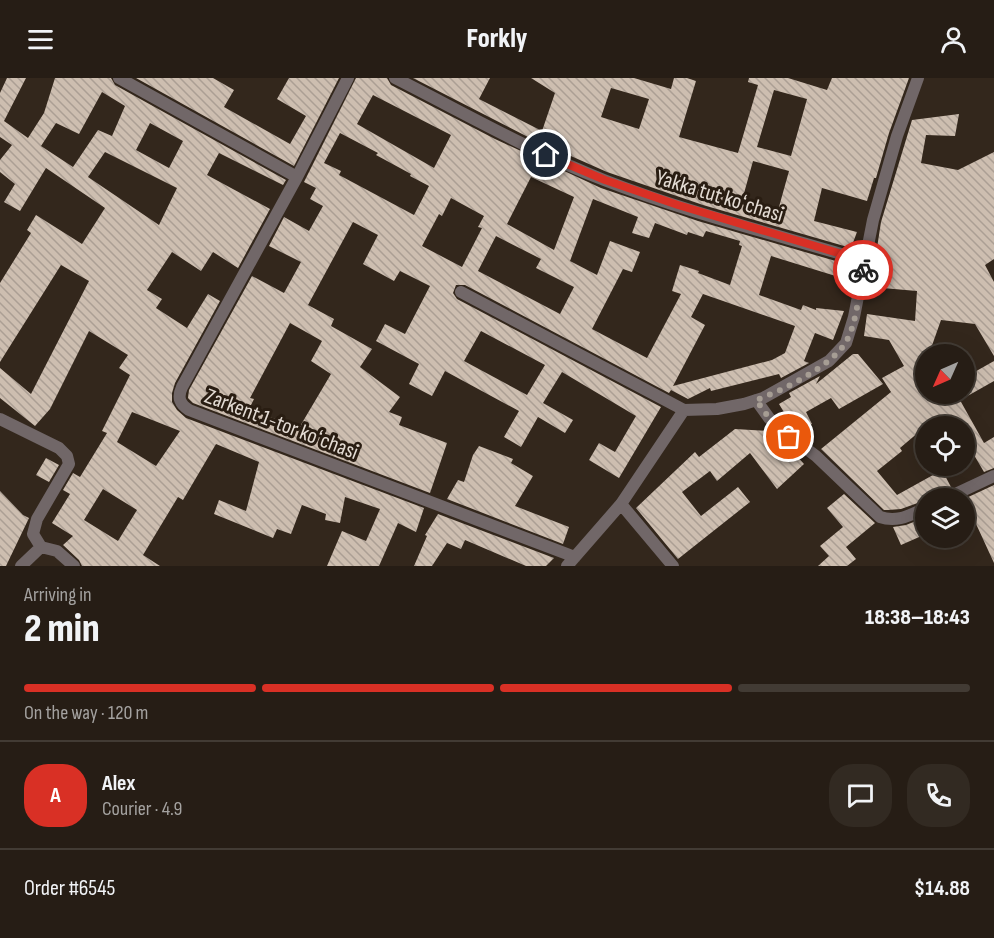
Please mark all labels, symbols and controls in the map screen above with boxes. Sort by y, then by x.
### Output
icon: menu [24,23,57,56]
text: Forkly [467,23,527,55]
icon: person [937,23,970,56]
pin [520,129,571,180]
icon: home [529,138,562,171]
street label: Yakka tut koʻchasi [652,164,787,229]
courier [833,240,893,300]
icon: bike [847,254,880,287]
north arrow [915,344,975,404]
map controls [915,344,975,548]
street label: Zarkent 1-tor koʻchasi [201,383,362,466]
pin [763,411,814,462]
button: locate [915,416,975,476]
icon: bag [772,420,805,453]
button: layers [915,488,975,548]
text: Arriving in [24,583,92,607]
text: 18:38–18:43 [865,604,970,631]
text: 2 min [24,606,100,653]
text: On the way · 120 m [24,701,148,725]
button: chat [829,764,892,827]
button: phone [907,764,970,827]
text: Alex [102,770,135,797]
text: A [50,782,61,809]
text: Courier · 4.9 [102,797,182,821]
text: Order #6545 [24,875,115,902]
text: $14.88 [914,875,970,902]

